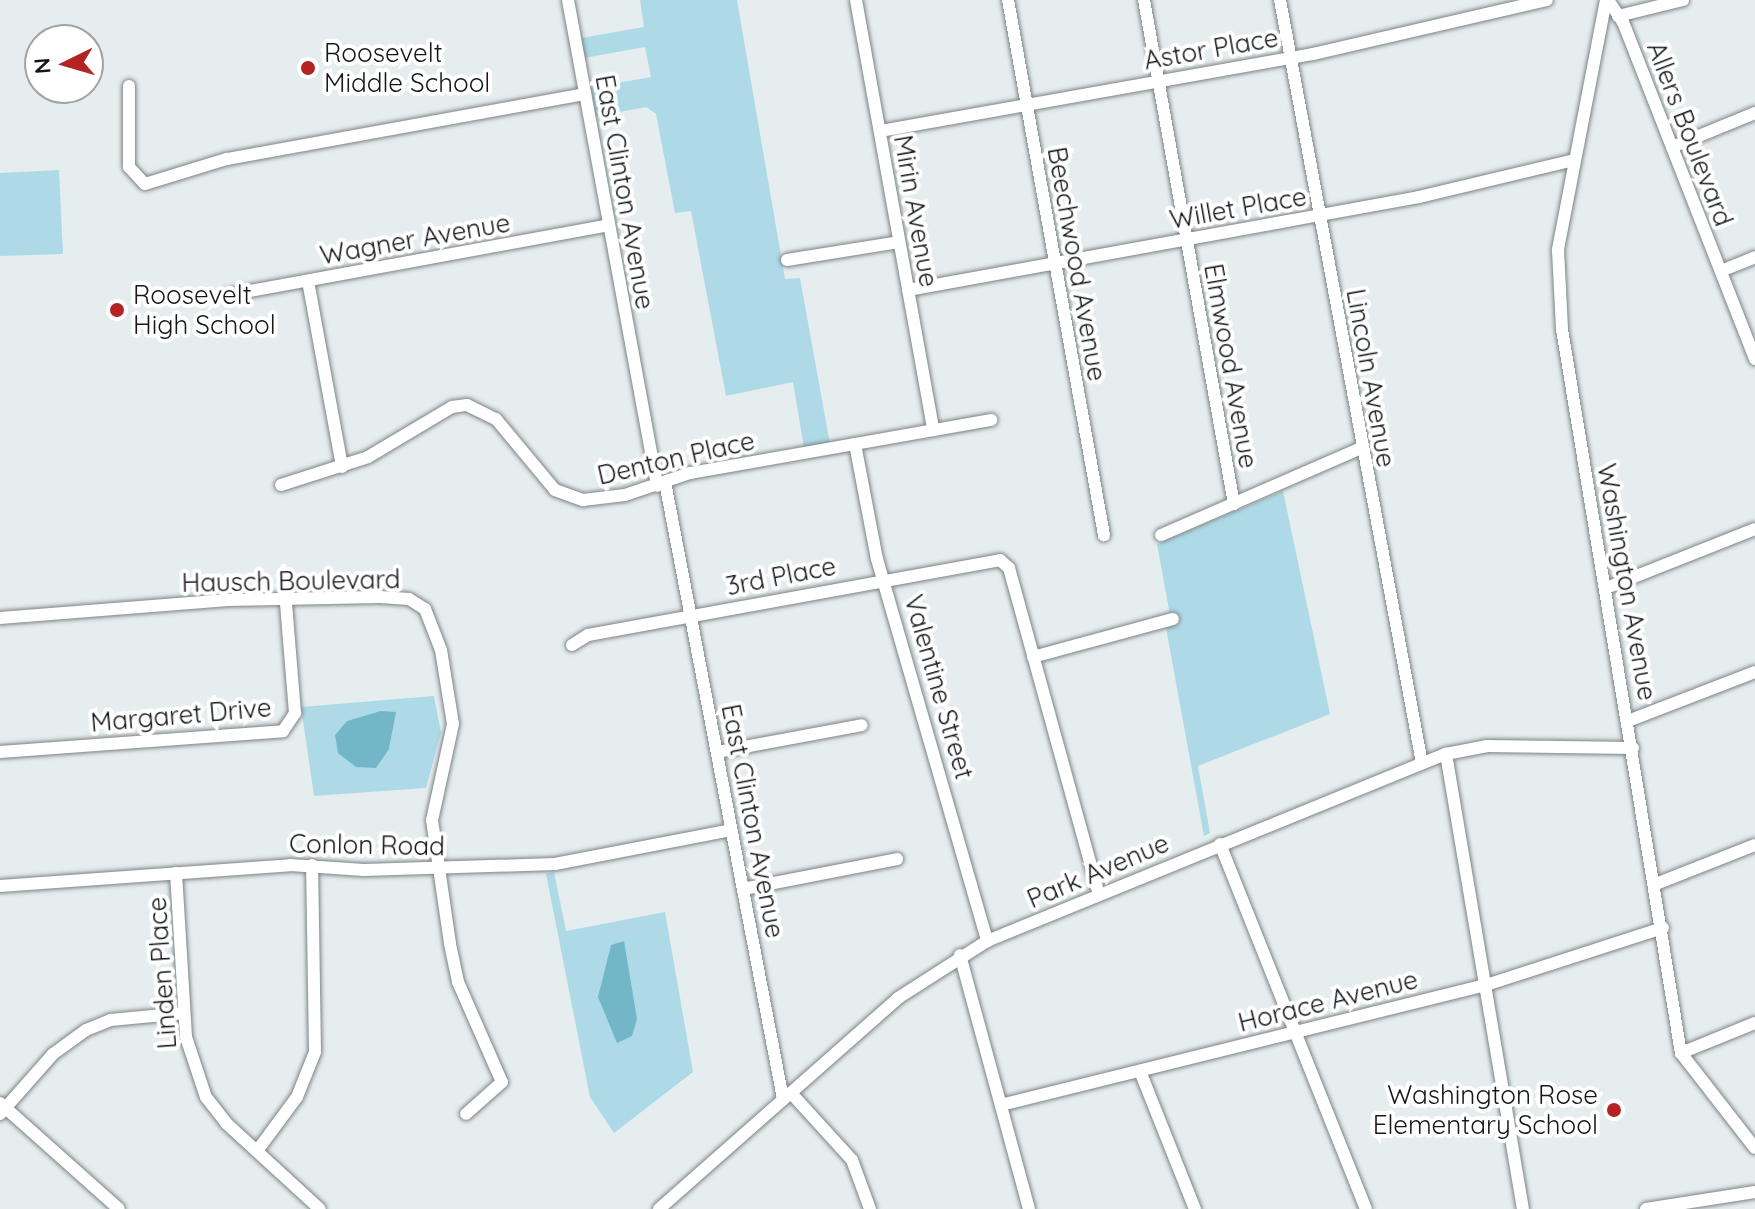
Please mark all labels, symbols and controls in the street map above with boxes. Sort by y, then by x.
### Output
street label: Astor Place [1141,22,1281,76]
north arrow [24,24,104,104]
place label: Roosevelt Middle School [324,37,490,98]
street label: Allers Boulevard [1641,37,1739,231]
text: N [27,57,57,75]
marker: Roosevelt Middle School [299,59,317,77]
street label: East Clinton Avenue [589,72,661,312]
street label: Mirin Avenue [887,133,945,289]
street label: Beechwood Avenue [1041,144,1113,384]
street label: Willet Place [1167,181,1309,235]
street label: Wagner Avenue [317,207,513,271]
street label: Elmwood Avenue [1198,261,1264,471]
place label: Roosevelt High School [133,279,276,340]
street label: Lincoln Avenue [1340,286,1402,470]
marker: Roosevelt High School [108,301,126,319]
street label: Denton Place [594,425,758,491]
street label: Washington Avenue [1591,461,1663,703]
street label: 3rd Place [723,550,839,602]
street label: Hausch Boulevard [181,563,401,599]
street label: Valentine Street [898,591,980,783]
street label: Margaret Drive [89,692,273,738]
street label: East Clinton Avenue [715,701,791,941]
street label: Park Avenue [1022,827,1174,915]
street label: Conlon Road [289,828,445,862]
street label: Linden Place [141,896,183,1050]
street label: Horace Avenue [1235,964,1421,1038]
place label: Washington Rose Elementary School [1373,1079,1598,1140]
marker: Washington Rose Elementary School [1605,1101,1623,1119]

